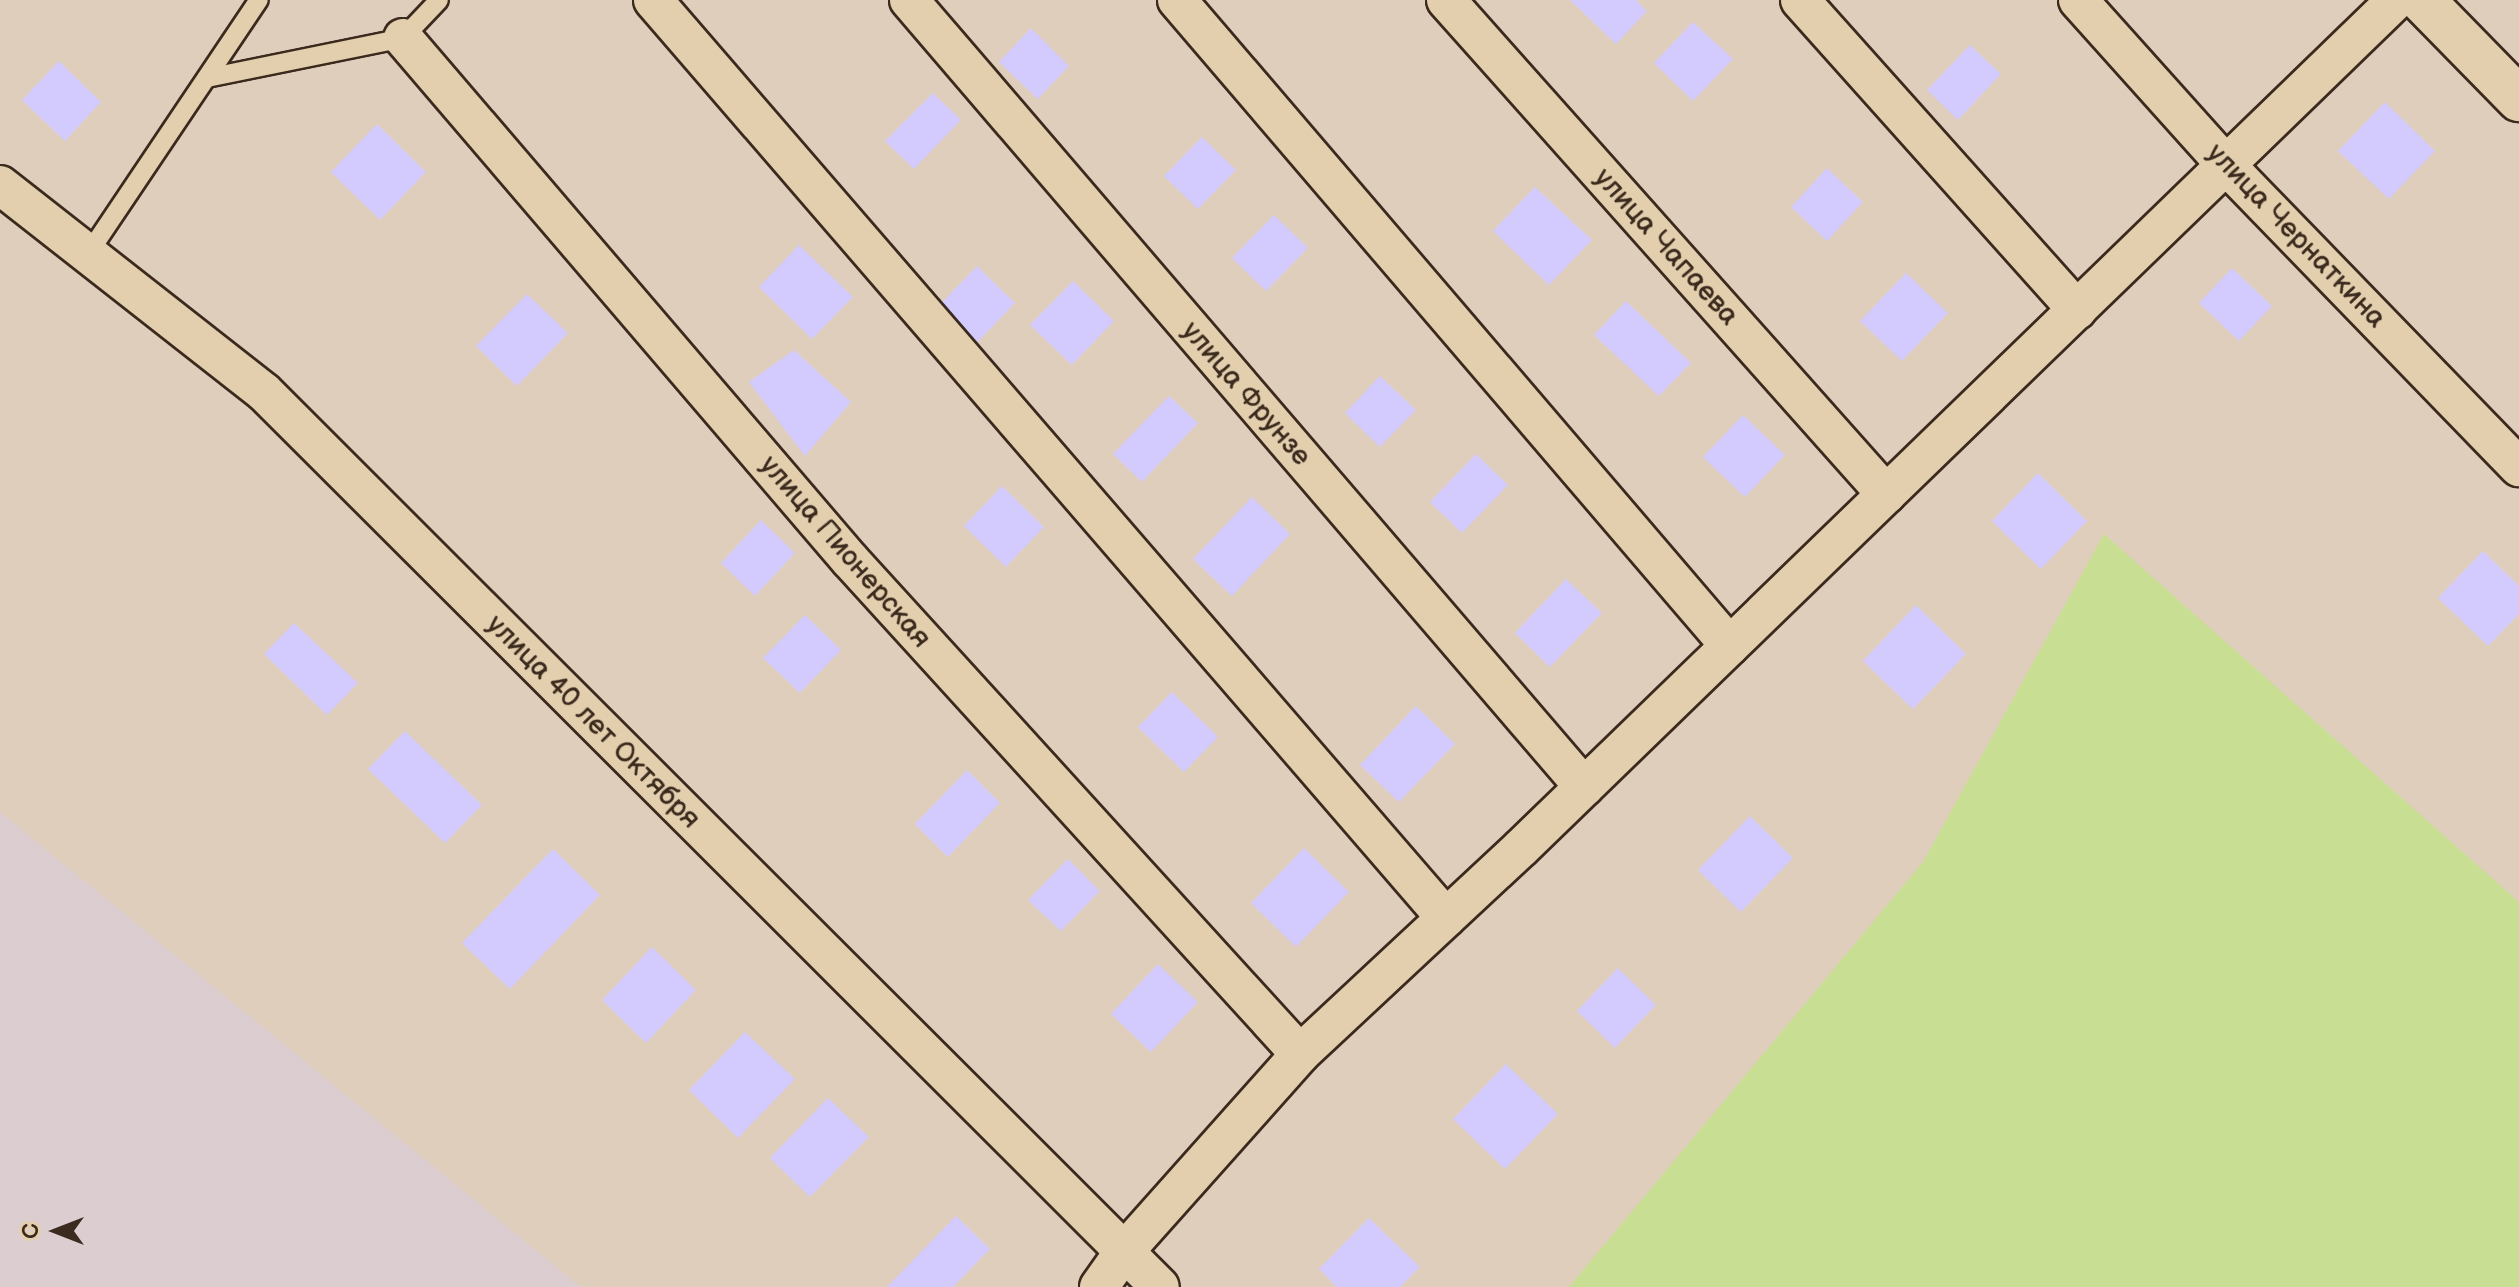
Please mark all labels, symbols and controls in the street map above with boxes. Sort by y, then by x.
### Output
street label: улица Чернаткина [2199,137,2393,335]
street label: улица Чапаева [1587,162,1745,332]
street label: улица Фрунзе [1174,315,1318,473]
street label: улица Пионерская [752,449,938,655]
street label: улица 40 лет Октября [479,608,707,836]
north arrow [16,1191,96,1271]
text: С [18,1223,45,1239]

